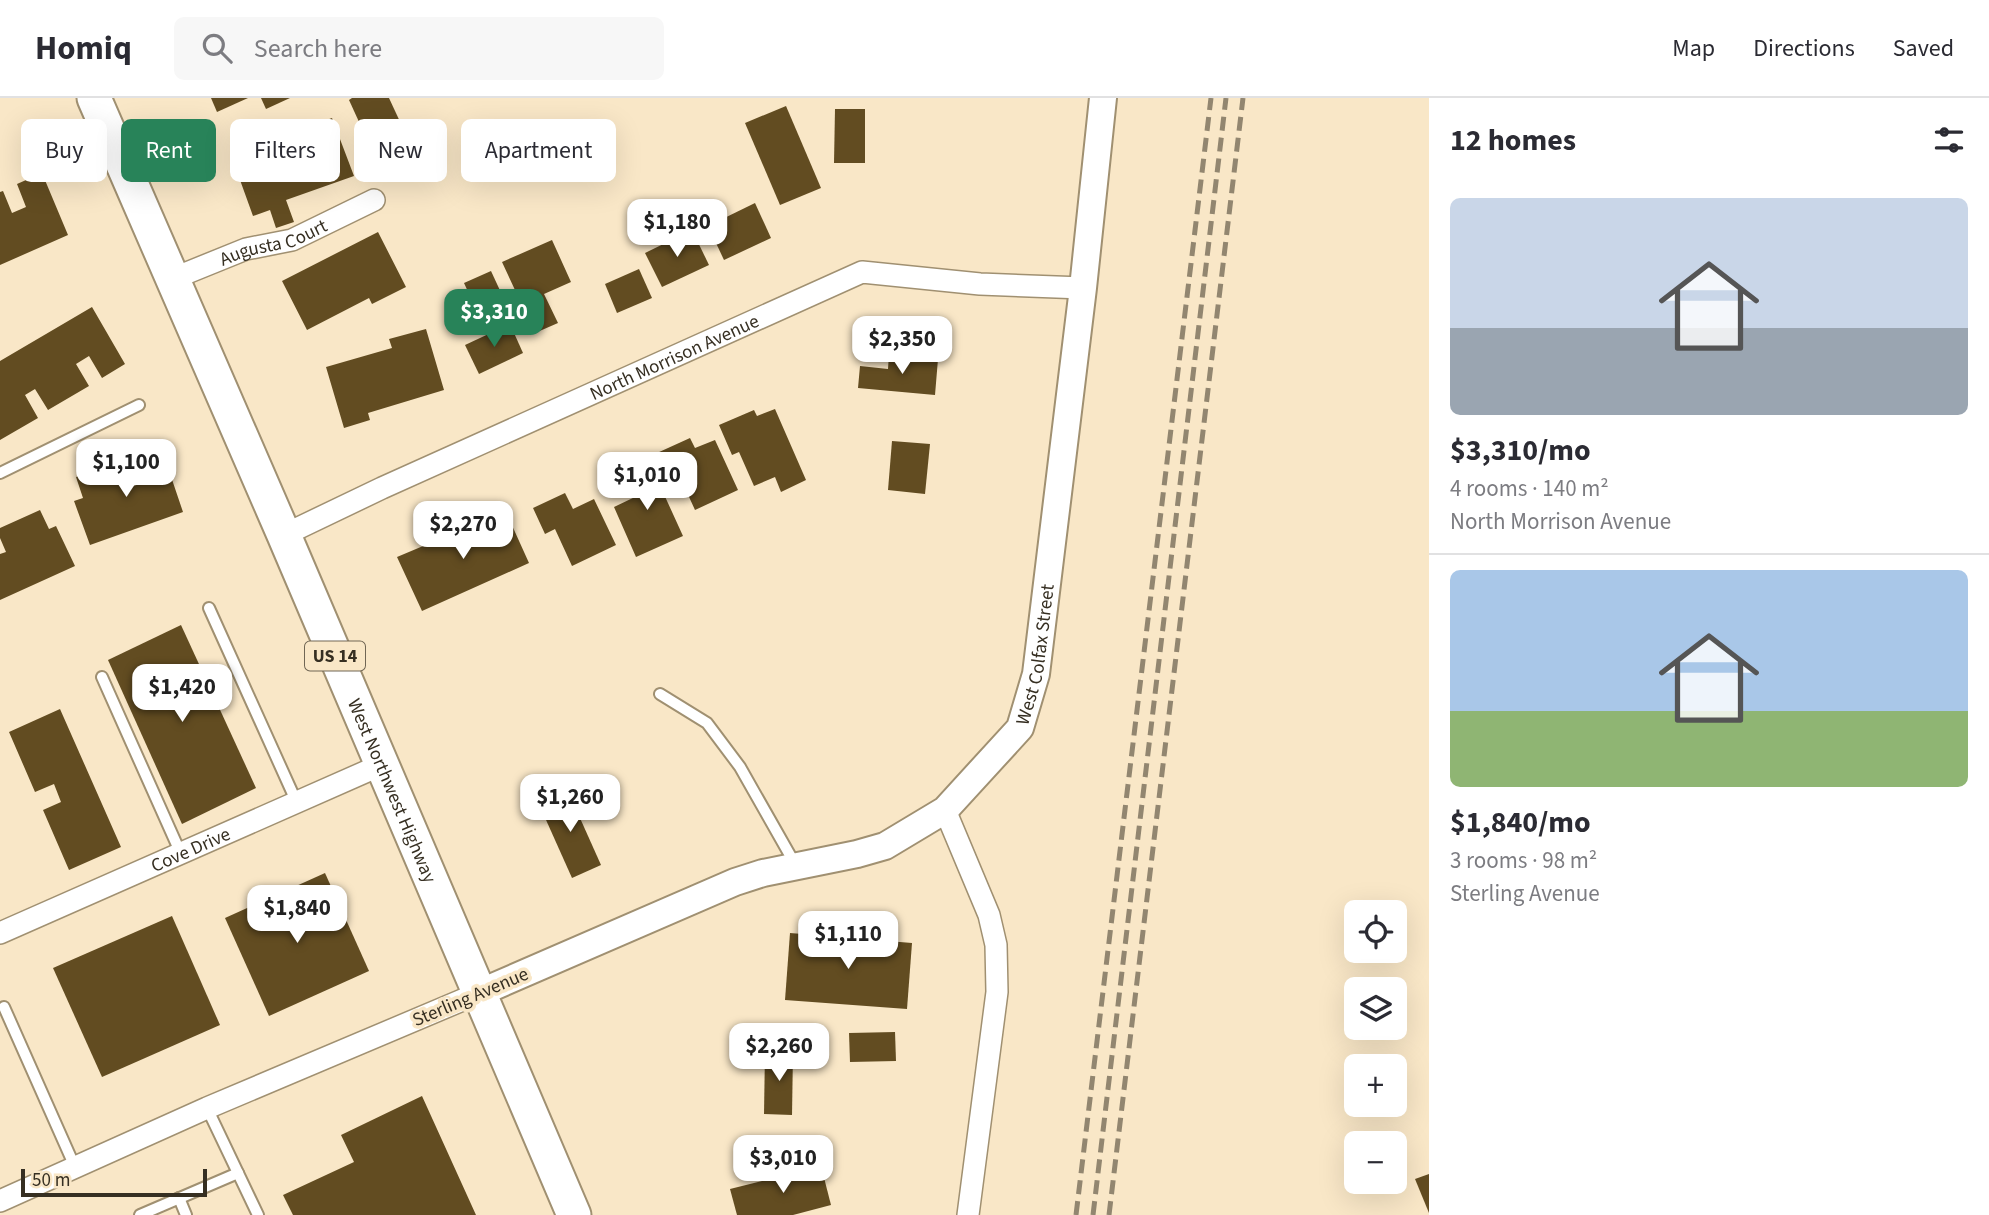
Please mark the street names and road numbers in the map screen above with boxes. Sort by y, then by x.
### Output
street label: Augusta Court [216,213,333,273]
street label: North Morrison Avenue [586,308,764,408]
street label: West Colfax Street [1010,582,1062,728]
road number: US 14 [305,642,365,670]
street label: West Northwest Highway [340,694,443,887]
street label: Cove Drive [147,821,235,880]
street label: Sterling Avenue [408,961,533,1034]

